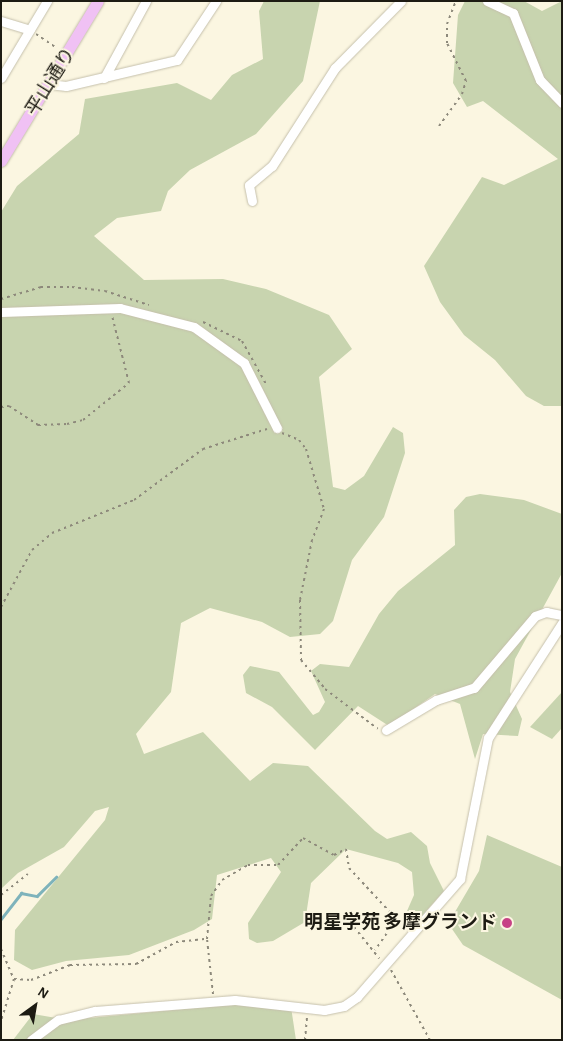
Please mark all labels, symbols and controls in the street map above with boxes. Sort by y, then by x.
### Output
street label: 平山通り [21,44,81,120]
place label: 明星学苑 多摩グランド [304,912,497,934]
marker: 明星学苑 多摩グランド [501,917,513,929]
north arrow [10,981,60,1031]
text: N [35,985,51,1002]

